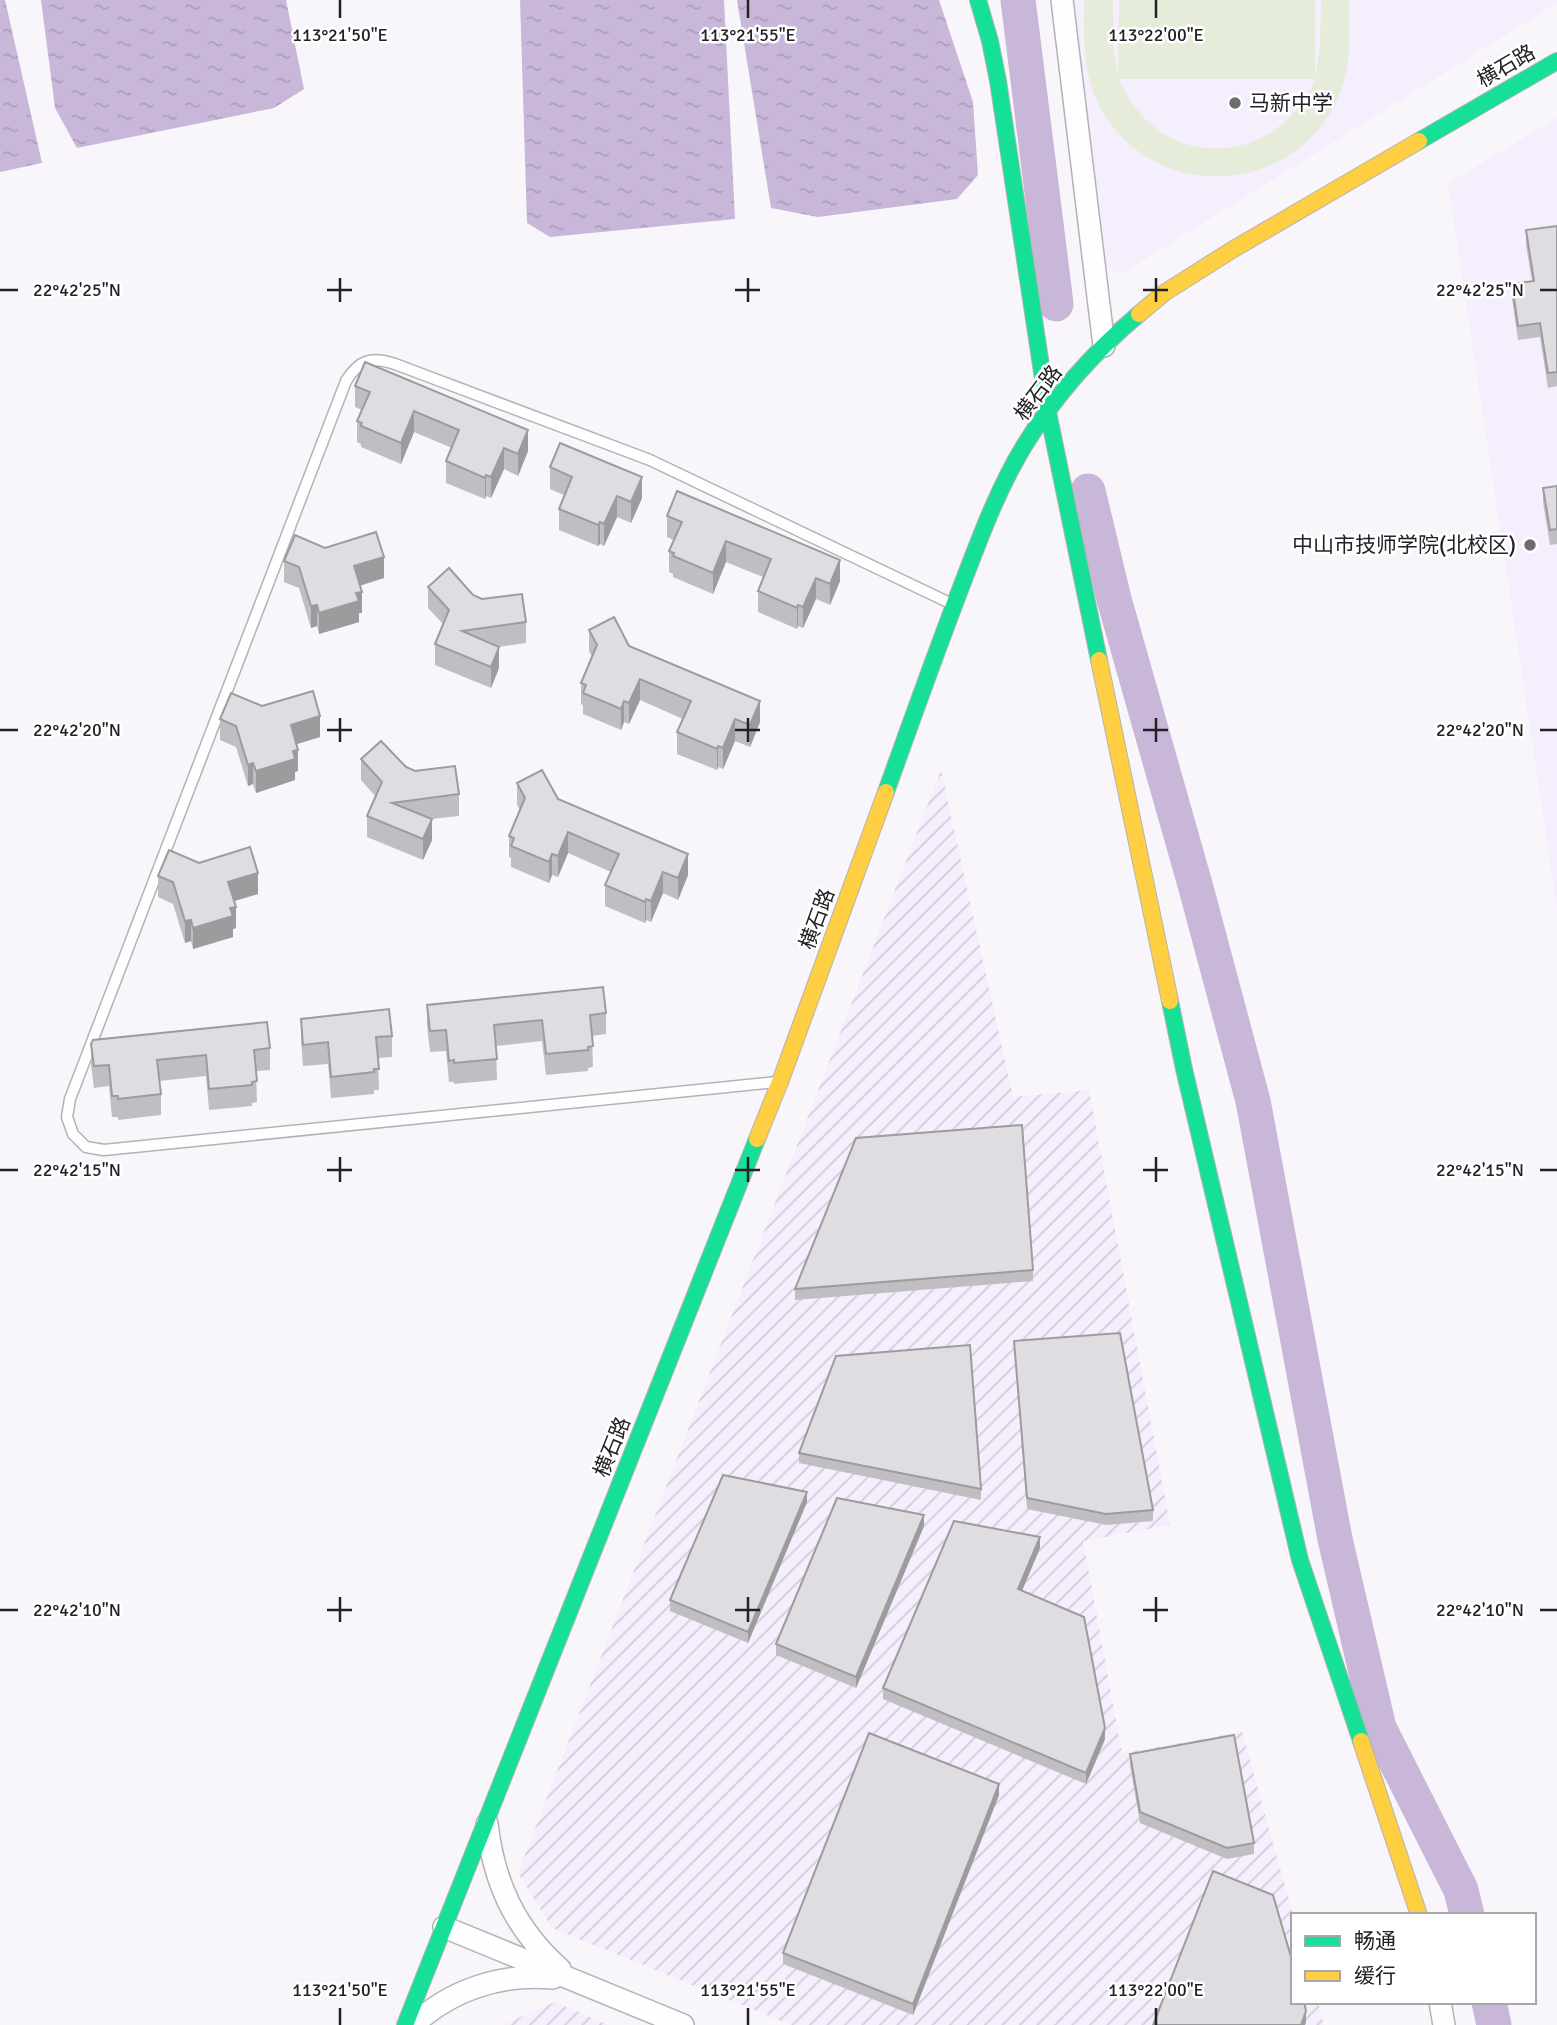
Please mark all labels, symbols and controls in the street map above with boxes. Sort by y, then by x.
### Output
text: 113°21'50"E [292,24,388,46]
text: 113°21'55"E [700,24,796,46]
text: 113°22'00"E [1108,24,1204,46]
street label: 横石路 [1472,39,1540,93]
place label: 马新中学 [1249,90,1333,116]
marker: 马新中学 [1227,95,1243,111]
text: 22°42'25"N [33,279,121,301]
text: 22°42'25"N [1436,279,1524,301]
street label: 横石路 [1009,360,1067,426]
place label: 中山市技师学院(北校区) [1292,532,1516,558]
marker: 中山市技师学院(北校区) [1522,537,1538,553]
text: 22°42'20"N [33,719,121,741]
text: 22°42'20"N [1436,719,1524,741]
street label: 横石路 [794,885,840,953]
text: 22°42'15"N [33,1159,121,1181]
text: 22°42'15"N [1436,1159,1524,1181]
street label: 横石路 [588,1413,636,1481]
text: 22°42'10"N [33,1599,121,1621]
text: 22°42'10"N [1436,1599,1524,1621]
legend [1291,1913,1536,2004]
text: 畅通 [1354,1928,1396,1954]
text: 缓行 [1354,1963,1396,1989]
text: 113°21'50"E [292,1979,388,2001]
text: 113°21'55"E [700,1979,796,2001]
text: 113°22'00"E [1108,1979,1204,2001]

